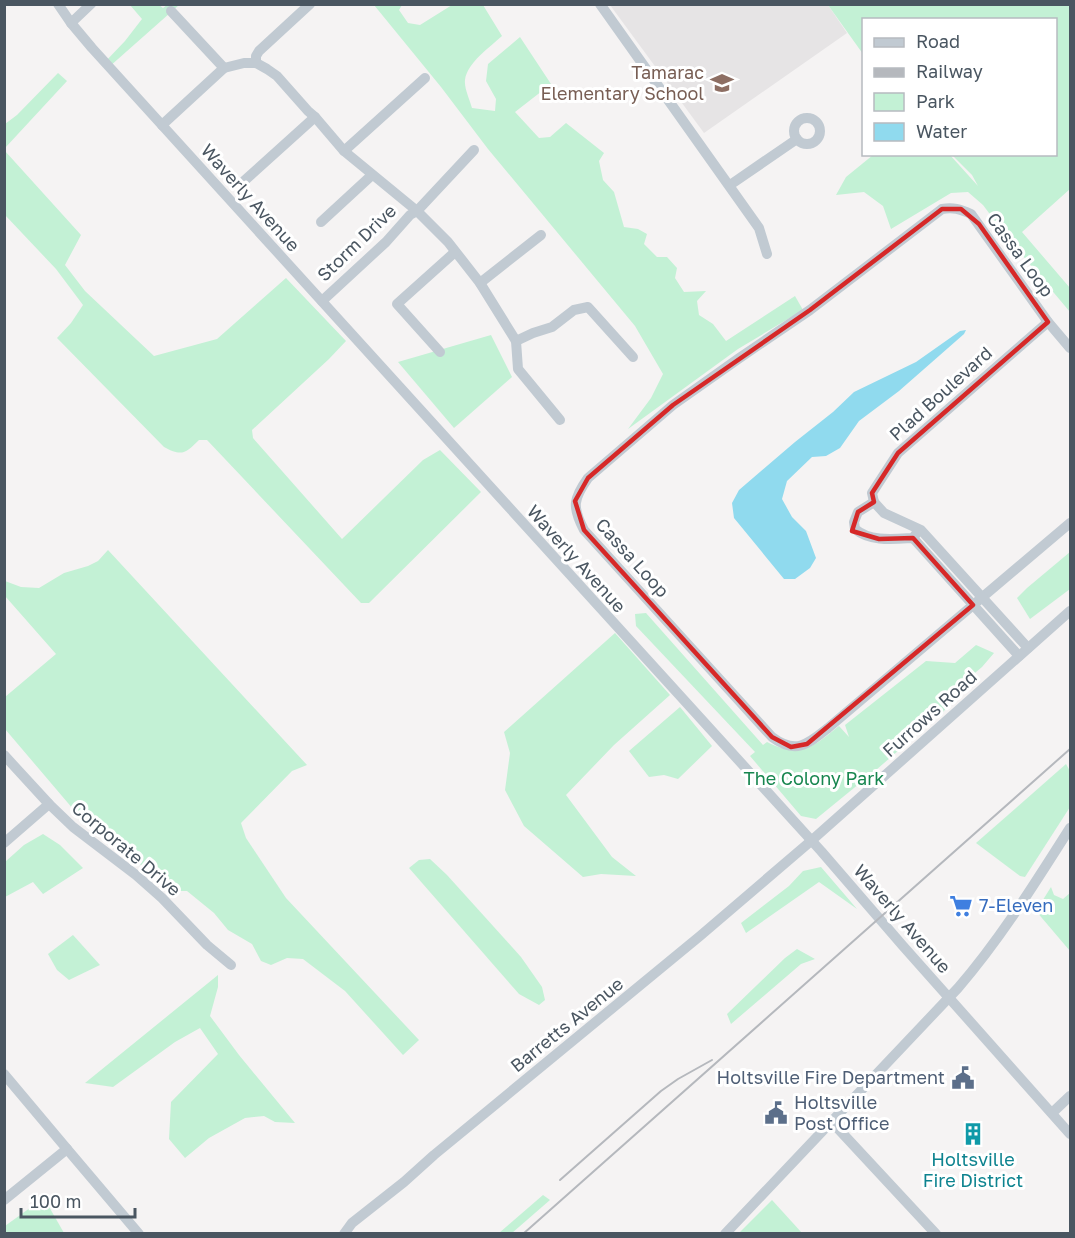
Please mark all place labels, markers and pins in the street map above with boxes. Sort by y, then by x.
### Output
place label: Tamarac Elementary School [540,61,704,104]
school or university icon: Tamarac Elementary School [709,70,735,96]
supermarket icon: 7-Eleven [948,893,974,919]
place label: 7-Eleven [979,894,1053,916]
public building icon: Holtsville Fire Department [950,1065,976,1091]
place label: Holtsville Fire Department [717,1066,945,1088]
place label: Holtsville Post Office [794,1091,889,1134]
public building icon: Holtsville Post Office [763,1100,789,1126]
building icon: Holtsville Fire District [960,1121,986,1147]
place label: Holtsville Fire District [923,1148,1023,1191]

